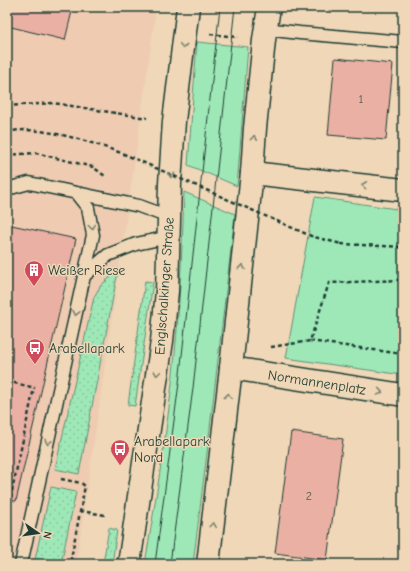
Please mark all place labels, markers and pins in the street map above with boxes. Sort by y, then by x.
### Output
building icon: Weißer Riese [23,259,45,287]
place label: Weißer Riese [48,262,125,279]
bus stop icon: Arabellapark [24,337,46,365]
place label: Arabellapark [49,340,125,357]
place label: Arabellapark Nord [134,433,210,466]
bus stop icon: Arabellapark Nord [109,438,131,466]

